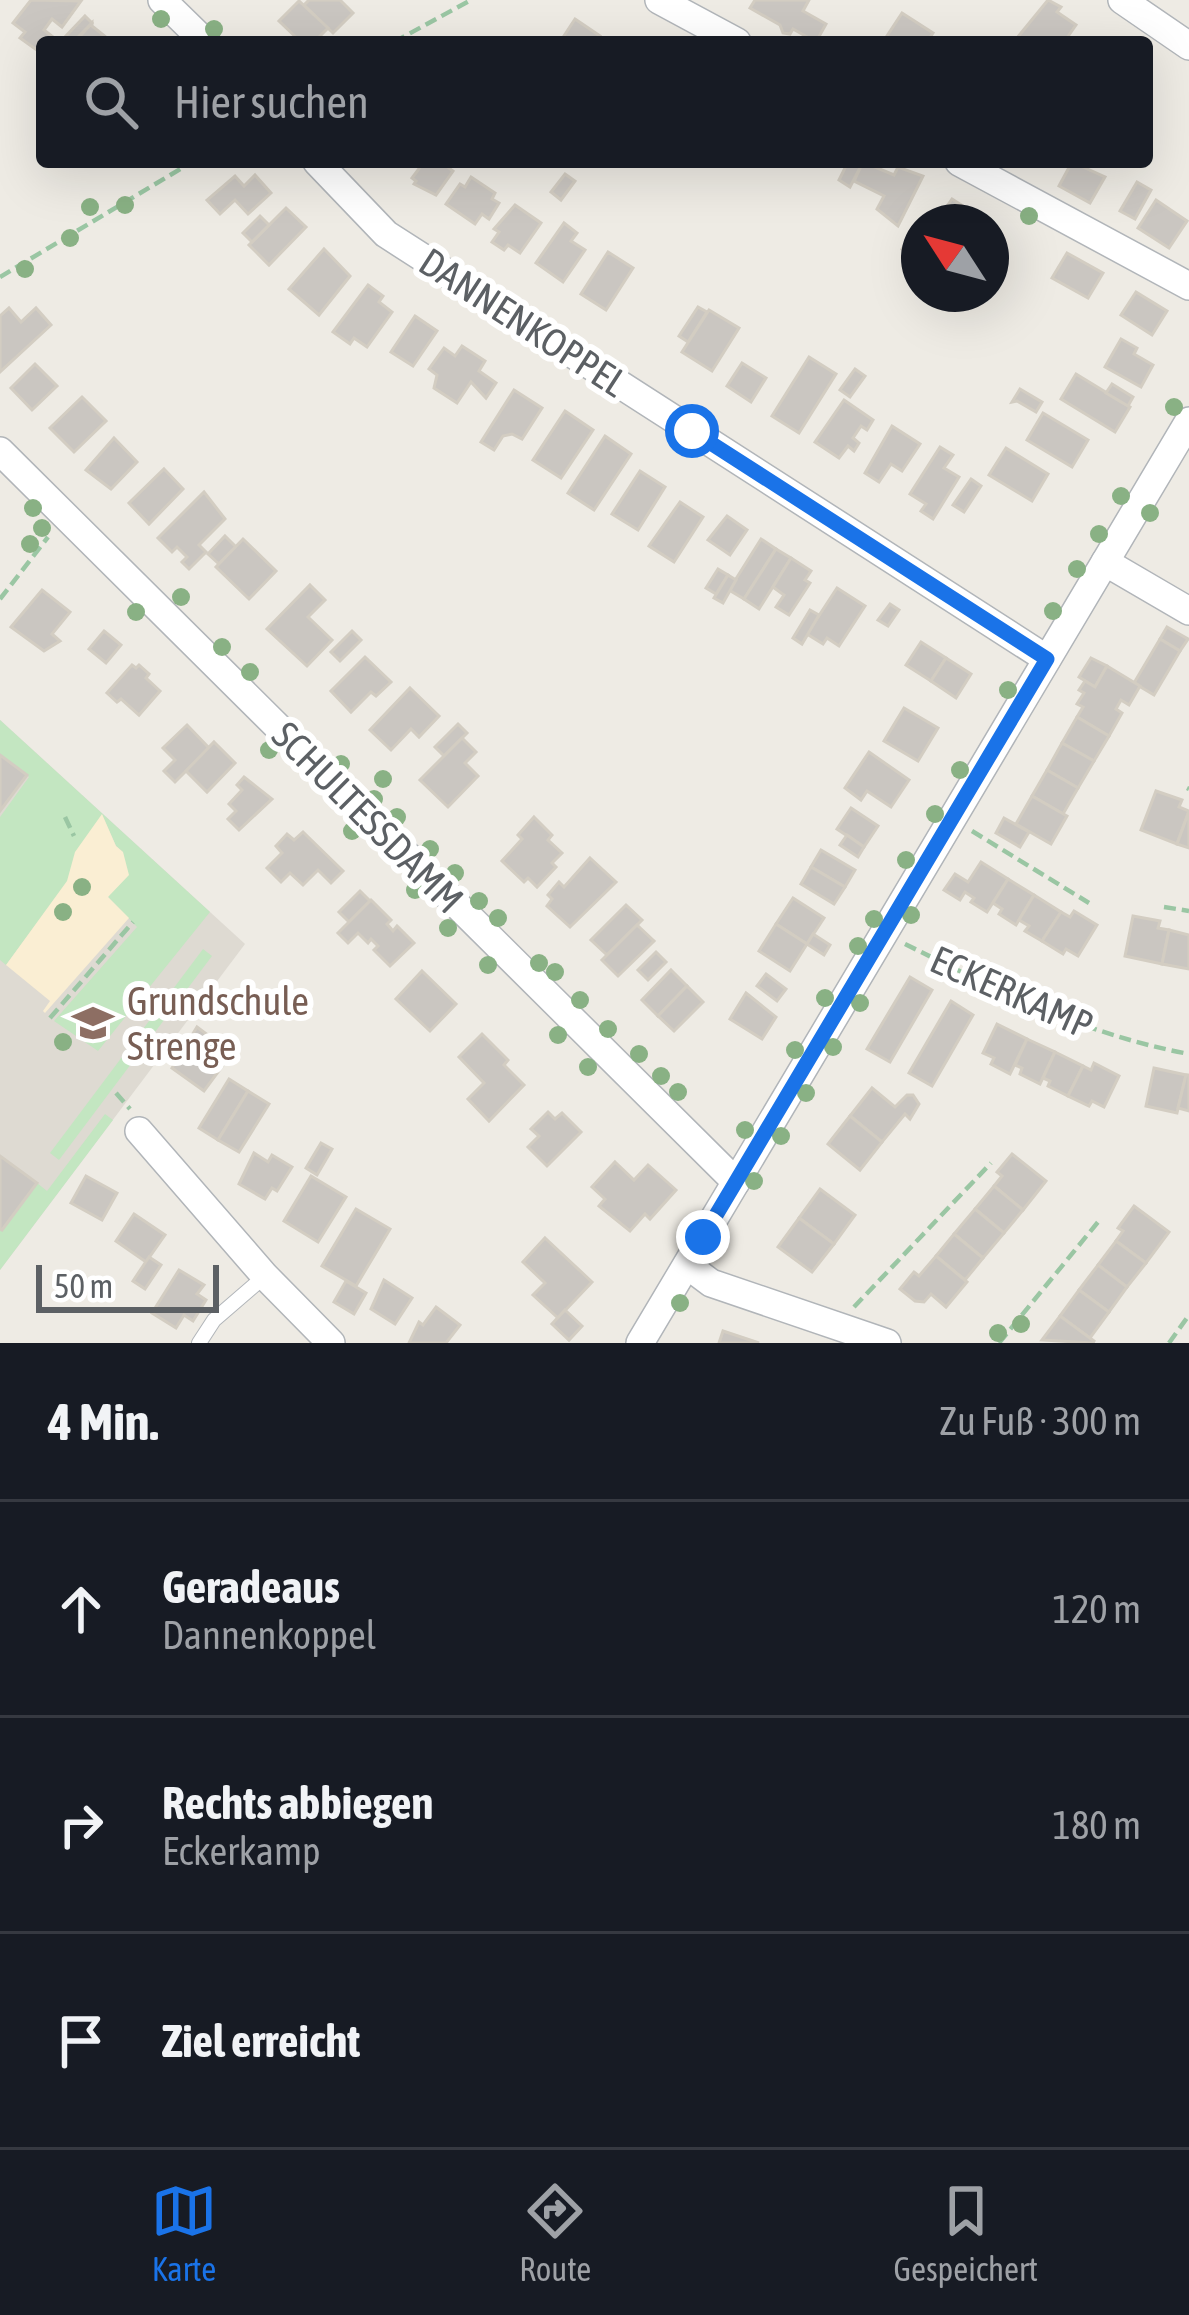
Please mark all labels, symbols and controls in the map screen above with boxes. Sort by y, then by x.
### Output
search box [36,36,1153,168]
icon: search [78,69,144,135]
text: Hier suchen [174,76,369,128]
north arrow [901,204,1009,312]
street label: DANNENKOPPEL [412,239,634,405]
route start [665,404,719,458]
street label: SCHULTESSDAMM [264,713,472,921]
street label: ECKERKAMP [924,937,1100,1047]
place label: Grundschule Strenge [127,979,309,1068]
school or university icon: Grundschule Strenge [70,1000,116,1046]
route end [676,1210,730,1264]
scale bar [36,1259,219,1312]
text: 50 m [54,1267,113,1305]
text: 4 Min. [48,1392,159,1451]
text: Zu Fuß · 300 m [939,1399,1141,1443]
text: Geradeaus [162,1561,340,1613]
icon: ahead [48,1576,114,1642]
text: 120 m [1053,1587,1141,1631]
text: Dannenkoppel [162,1613,376,1657]
text: Rechts abbiegen [162,1777,433,1829]
icon: right [48,1792,114,1858]
text: 180 m [1053,1803,1141,1847]
text: Eckerkamp [162,1829,321,1873]
icon: arrive [48,2008,114,2074]
text: Ziel erreicht [162,2015,360,2067]
tab: Karte [151,2178,217,2288]
tab: Route [519,2178,591,2288]
tab: Gespeichert [893,2178,1038,2288]

